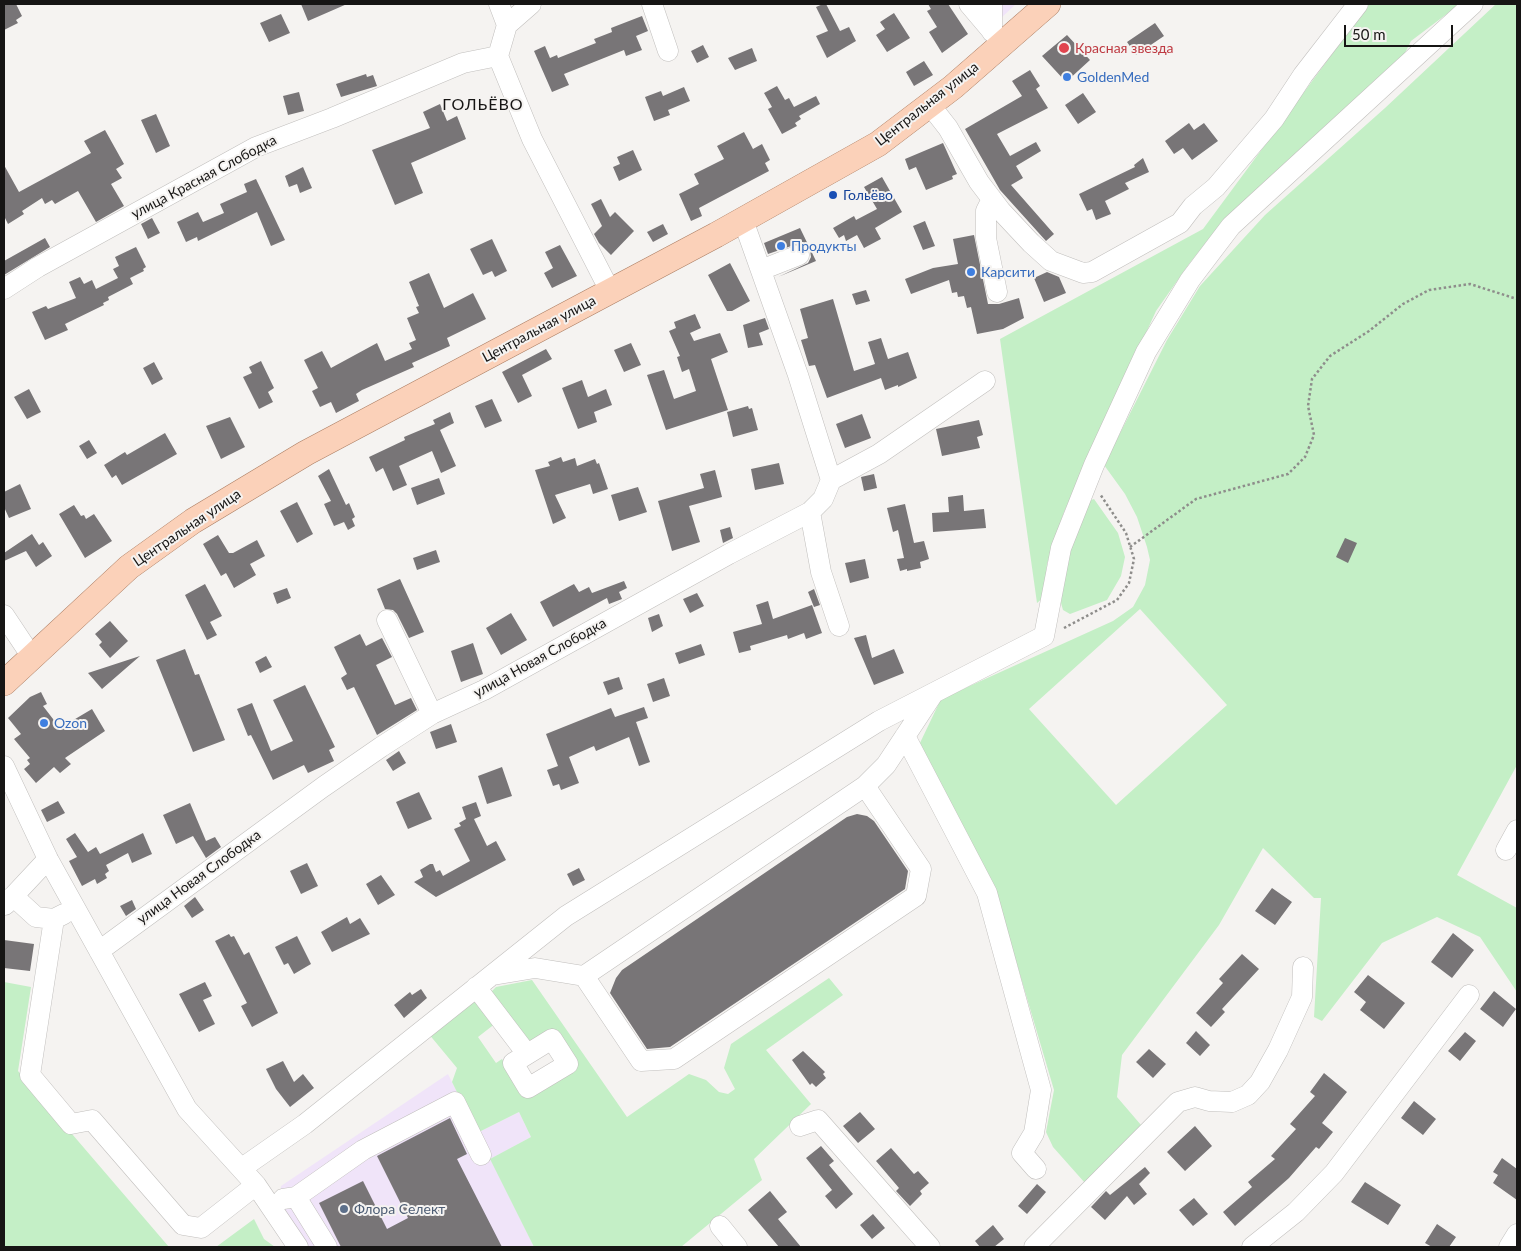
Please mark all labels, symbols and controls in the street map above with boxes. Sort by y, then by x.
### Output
scale bar [1346,15,1455,47]
text: 50 m [1352,25,1386,43]
place label: Красная звезда [1075,40,1174,56]
marker: Красная звезда [1057,41,1071,55]
street label: Центральная улица [872,59,982,149]
place label: GoldenMed [1077,69,1149,85]
marker: GoldenMed [1061,71,1073,83]
district label: ГОЛЬЁВО [441,95,525,115]
street label: улица Красная Слободка [128,132,280,222]
place label: Гольёво [843,187,893,203]
marker: Гольёво [827,189,839,201]
place label: Продукты [791,238,857,254]
marker: Продукты [775,240,787,252]
place label: Карсити [981,264,1035,280]
marker: Карсити [965,266,977,278]
street label: Центральная улица [479,292,599,366]
street label: Центральная улица [130,486,244,570]
street label: улица Новая Слободка [471,615,609,701]
place label: Ozon [54,715,87,731]
marker: Ozon [38,717,50,729]
street label: улица Новая Слободка [134,826,264,928]
place label: Флора Селект [354,1201,445,1217]
marker: Флора Селект [338,1203,350,1215]

